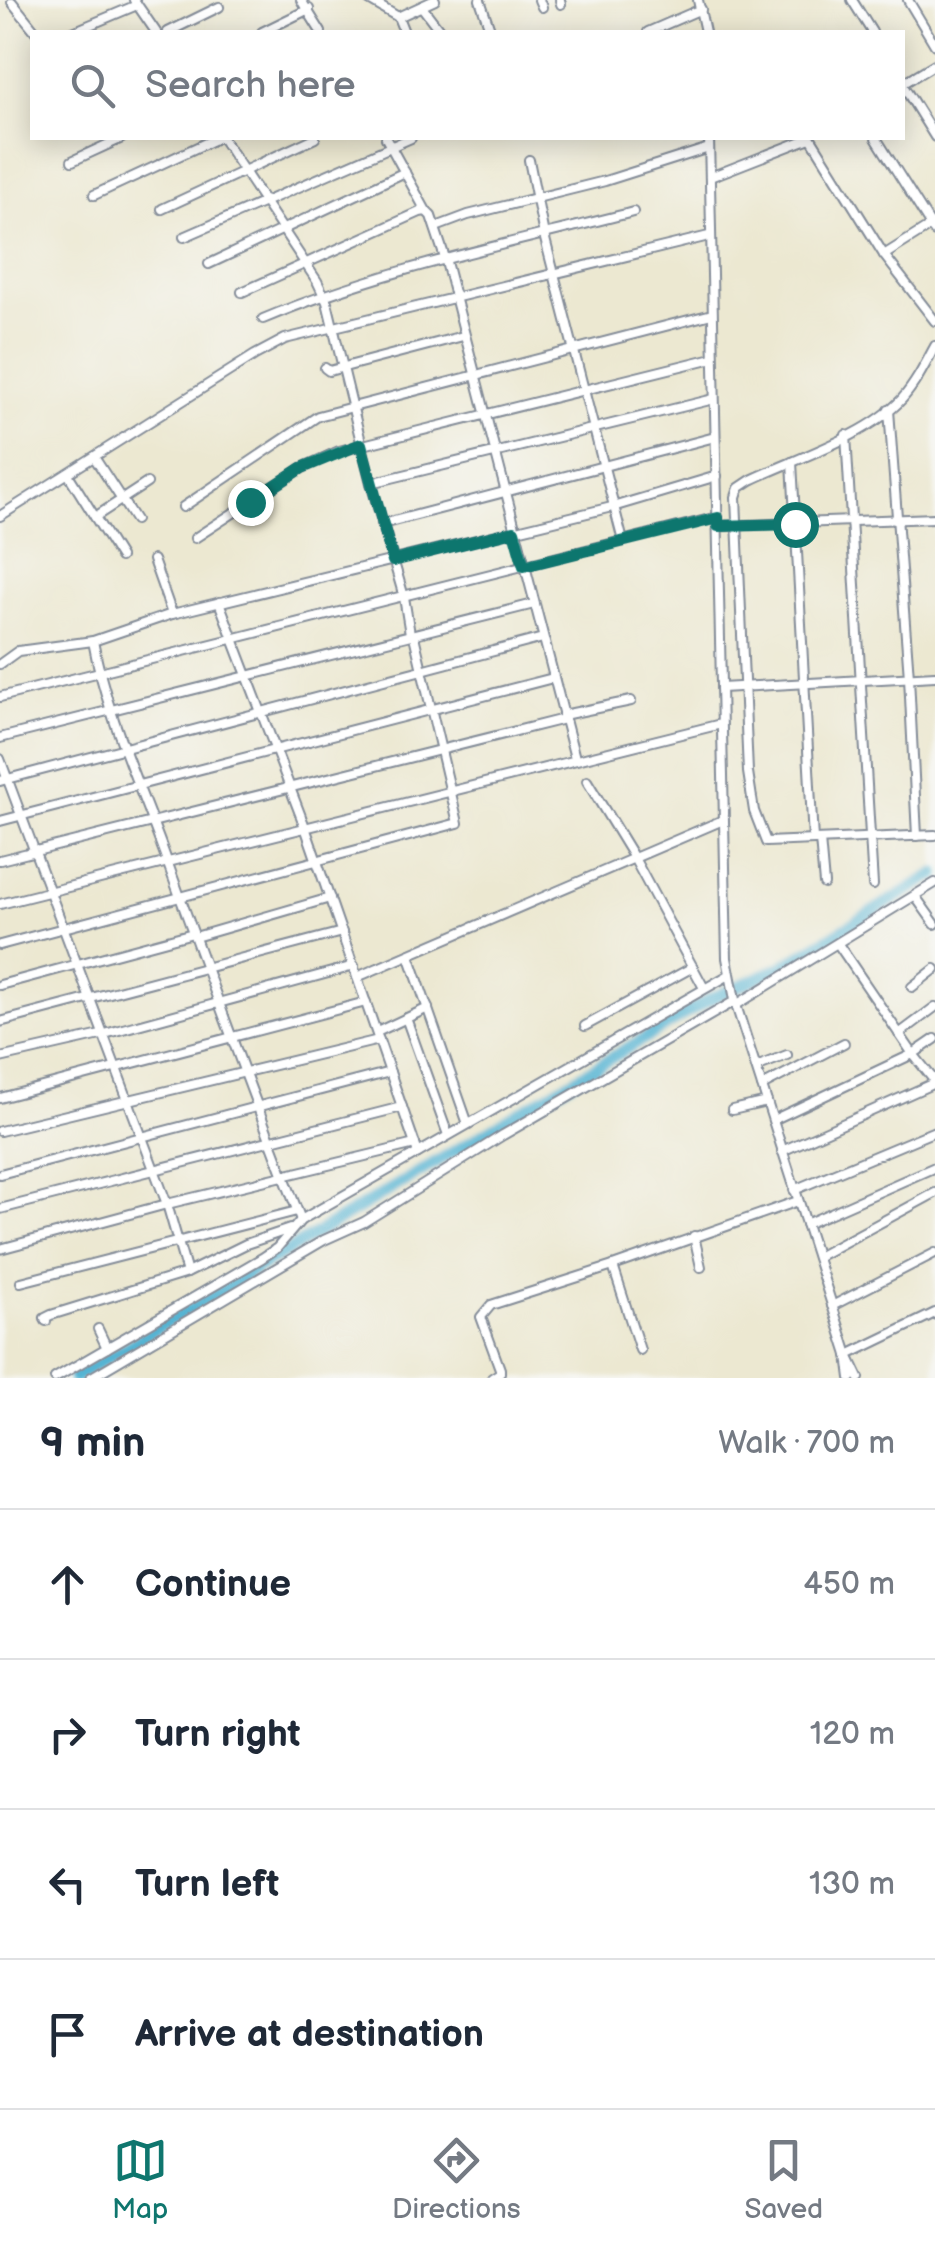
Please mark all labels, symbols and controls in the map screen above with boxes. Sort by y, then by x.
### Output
search box [30,30,905,140]
icon: search [65,58,120,113]
text: Search here [145,63,356,108]
route end [228,480,274,526]
route start [773,502,819,548]
text: 9 min [40,1418,146,1469]
text: Walk · 700 m [718,1424,895,1463]
icon: ahead [40,1557,95,1612]
text: Continue [135,1562,291,1607]
text: 450 m [803,1565,895,1604]
icon: right [40,1707,95,1762]
text: Turn right [135,1712,300,1757]
text: 120 m [810,1715,895,1754]
icon: left [40,1857,95,1912]
text: Turn left [135,1862,279,1907]
text: 130 m [809,1865,895,1904]
icon: arrive [40,2007,95,2062]
text: Arrive at destination [135,2012,484,2057]
tab: Map [112,2133,168,2226]
tab: Directions [392,2133,521,2226]
tab: Saved [745,2133,823,2226]

